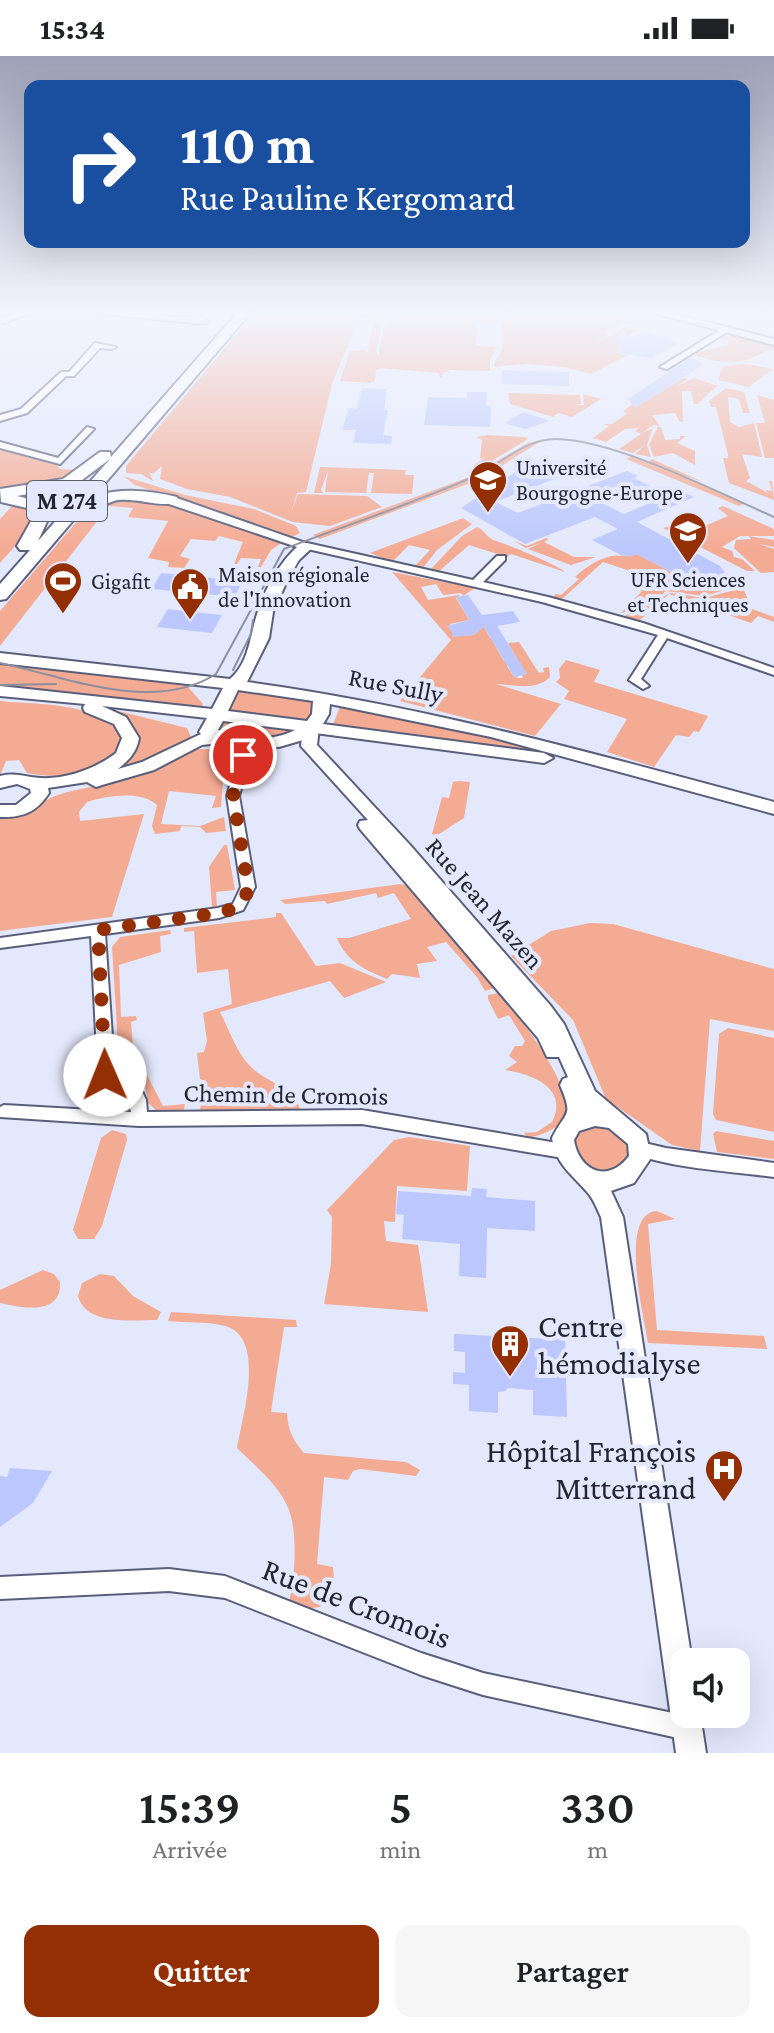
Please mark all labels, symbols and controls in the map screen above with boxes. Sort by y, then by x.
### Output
text: 15:34 [40,12,105,45]
icon: right [48,112,152,216]
text: 110 m [180,113,314,175]
text: Rue Pauline Kergomard [180,178,515,218]
place label: Université Bourgogne-Europe [516,455,683,505]
school or university icon: Université Bourgogne-Europe [467,459,509,514]
road number: M 274 [27,481,107,521]
school or university icon: UFR Sciences et Techniques [667,510,709,565]
sports icon: Gigafit [42,560,84,615]
place label: Maison régionale de l'Innovation [218,562,369,612]
public building icon: Maison régionale de l'Innovation [169,566,211,621]
place label: UFR Sciences et Techniques [627,567,749,617]
place label: Gigafit [91,569,151,594]
street label: Rue Sully [346,662,447,709]
pin [209,721,277,789]
icon: arrive [221,733,265,777]
street label: Rue Jean Mazen [420,832,549,975]
position arrow [63,1033,147,1117]
street label: Chemin de Cromois [183,1078,389,1111]
place label: Centre hémodialyse [538,1308,700,1381]
building icon: Centre hémodialyse [489,1323,531,1378]
place label: Hôpital François Mitterrand [486,1433,696,1506]
hospital icon: Hôpital François Mitterrand [703,1448,745,1503]
street label: Rue de Cromois [258,1550,456,1656]
map controls [670,1648,750,1728]
button: sound [670,1648,750,1728]
text: 15:39 [139,1780,241,1833]
text: 5 [389,1780,412,1833]
text: 330 [560,1780,635,1833]
text: Arrivée [152,1835,227,1864]
text: min [380,1835,421,1864]
text: m [587,1835,608,1864]
button: Quitter [24,1925,379,2017]
button: Partager [395,1925,750,2017]

